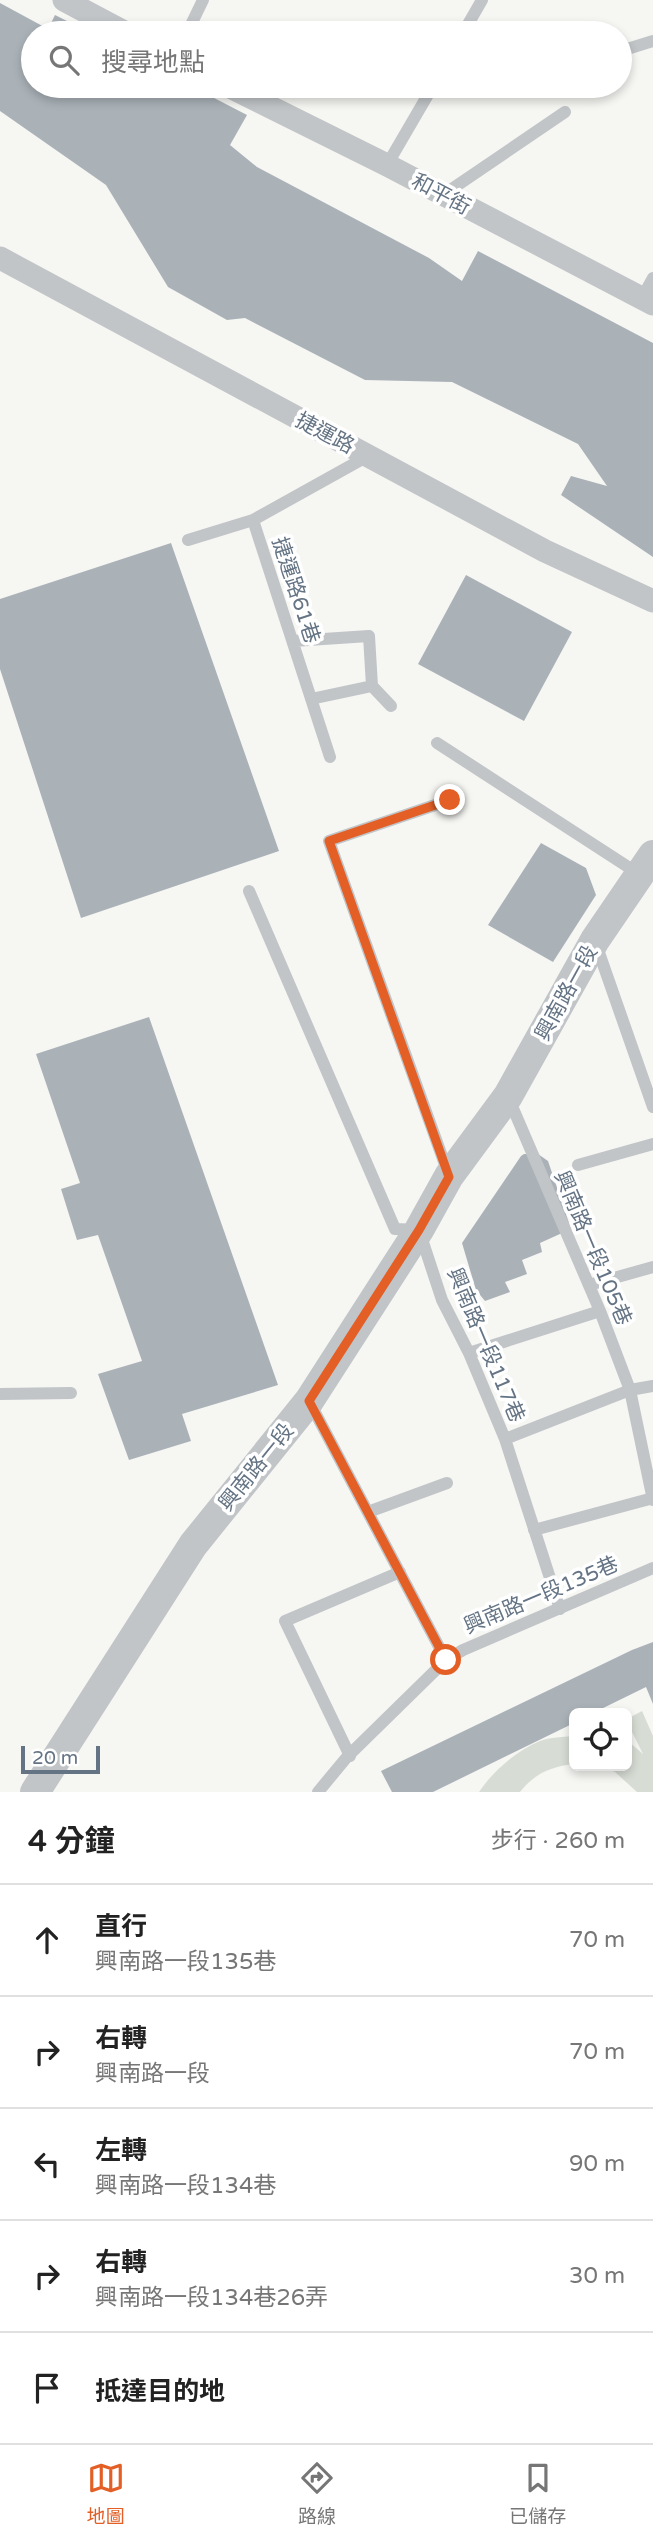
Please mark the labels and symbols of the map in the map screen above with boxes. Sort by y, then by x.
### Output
street label: 和平街 [407,169,474,220]
street label: 捷運路 [291,408,358,459]
street label: 捷運路61巷 [267,534,324,647]
route end [434,784,465,815]
street label: 興南路一段 [530,941,603,1045]
street label: 興南路一段105巷 [549,1167,636,1329]
street label: 興南路一段117巷 [442,1264,529,1426]
street label: 興南路一段 [214,1419,299,1516]
street label: 興南路一段135巷 [460,1552,622,1639]
route start [430,1644,461,1675]
scale bar [21,1743,100,1775]

